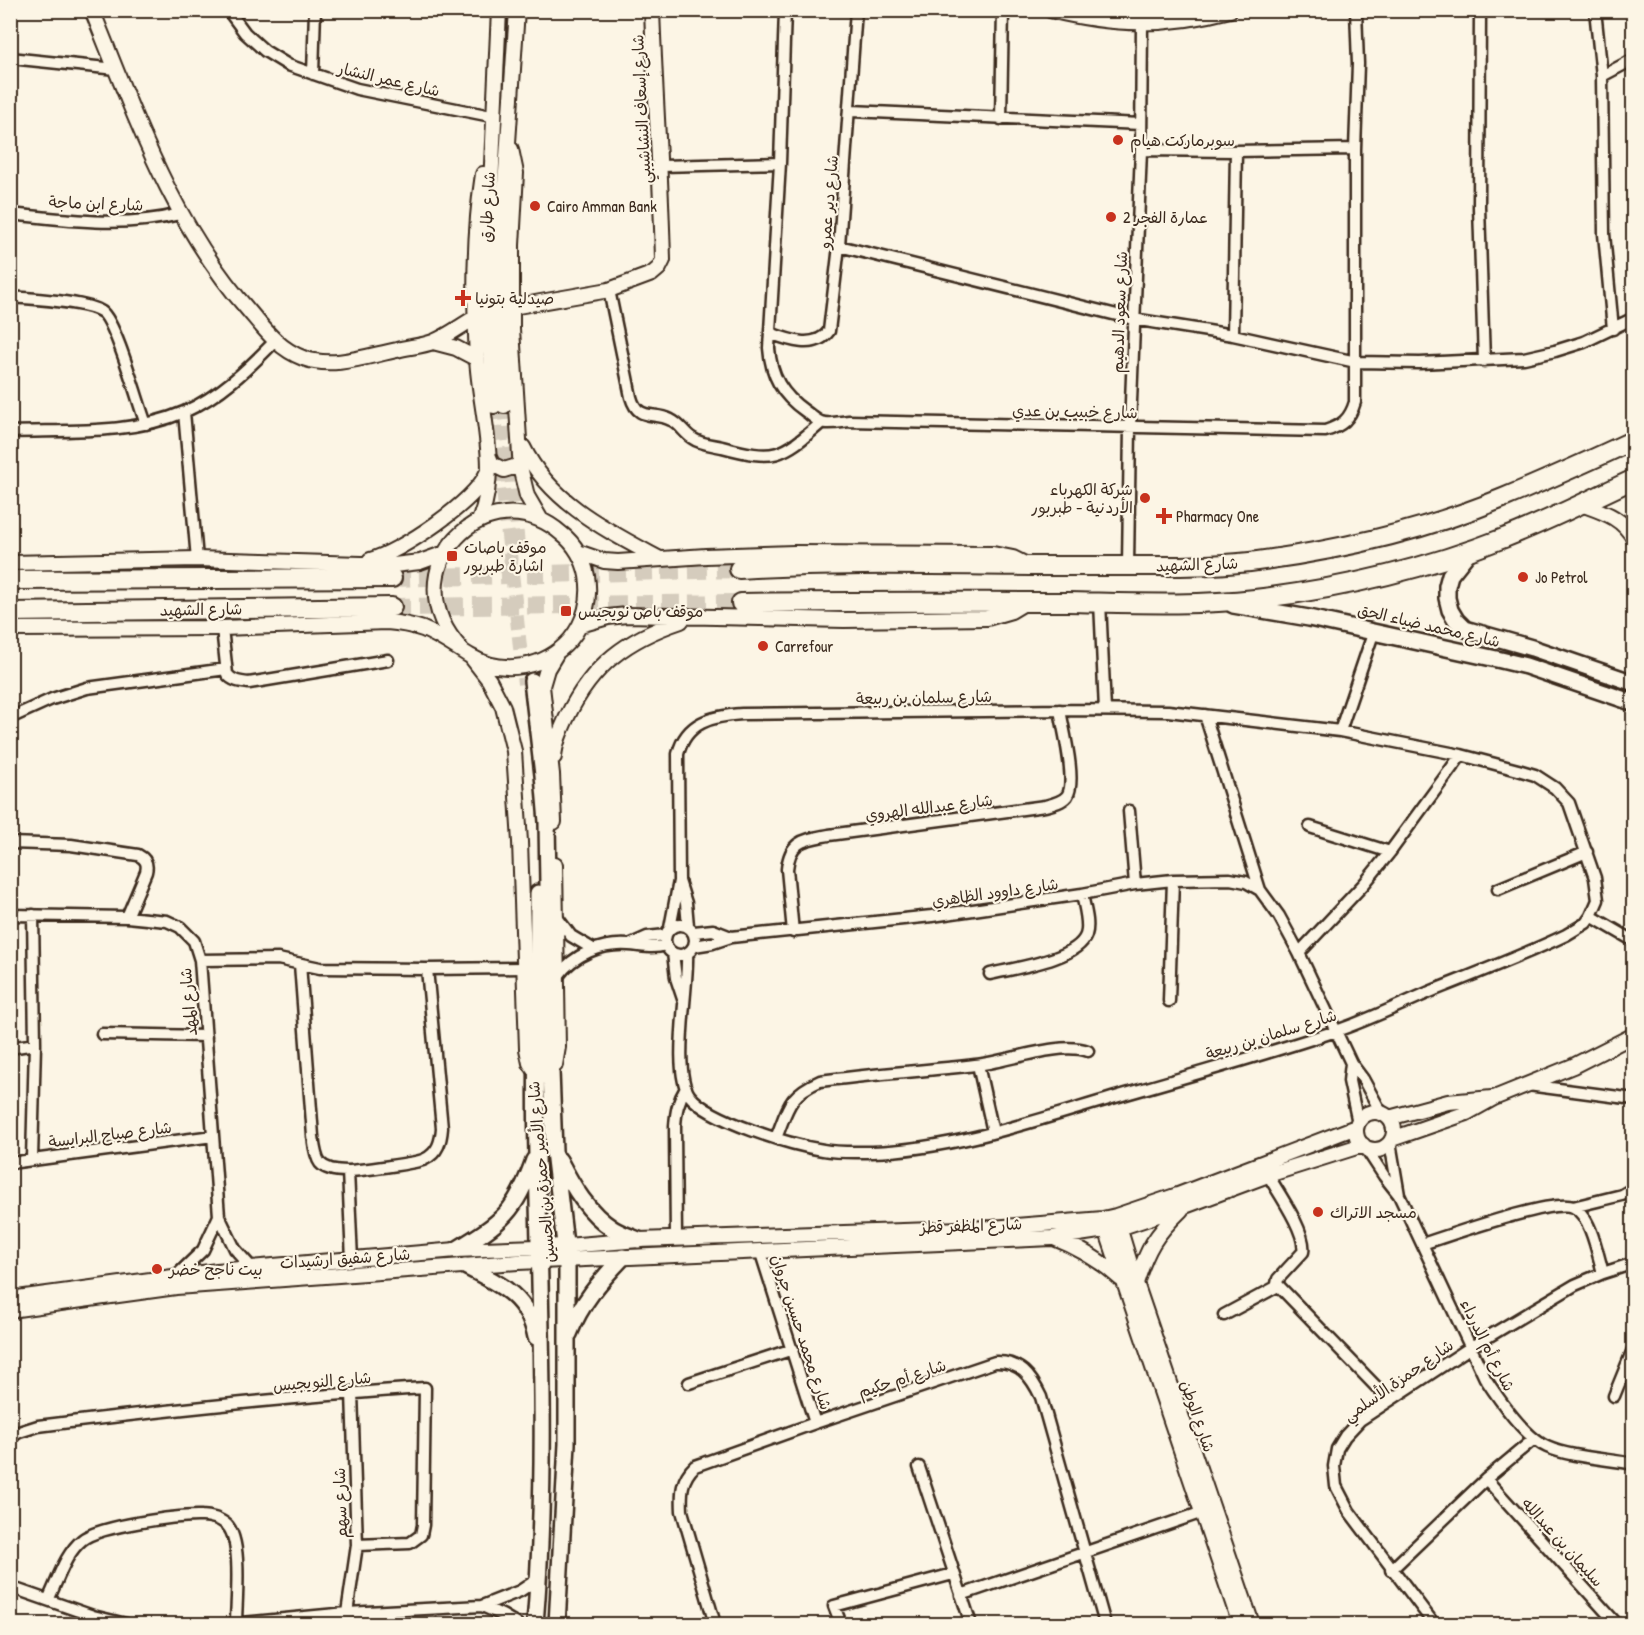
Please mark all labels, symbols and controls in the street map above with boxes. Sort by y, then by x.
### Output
street label: شارع إسعاف النشاشيبي [626,34,660,184]
street label: شارع عمر النشار [334,56,442,102]
place label: سوبرماركت هيام [1130,129,1235,153]
marker: سوبرماركت هيام [1111,133,1125,147]
street label: شارع دير عمرو [813,154,844,252]
street label: شارع طارق [474,171,501,243]
street label: شارع ابن ماجة [48,190,144,217]
place label: Cairo Amman Bank [547,195,657,217]
marker: Cairo Amman Bank [528,199,542,213]
place label: عمارة الفجر 2 [1123,206,1209,228]
marker: عمارة الفجر 2 [1104,210,1118,224]
street label: شارع سعود الدهيم [1106,251,1134,373]
place label: صيدلية بتونيا [475,287,554,309]
marker: صيدلية بتونيا [456,291,470,305]
street label: شارع خبيب بن عدي [1012,399,1138,424]
place label: شركة الكهرباء الأردنية - طبربور [1031,478,1133,518]
marker: شركة الكهرباء الأردنية - طبربور [1138,491,1152,505]
place label: Pharmacy One [1176,505,1260,527]
marker: Pharmacy One [1157,509,1171,523]
place label: موقف باصات اشارة طبربور [463,536,547,576]
marker: موقف باصات اشارة طبربور [445,549,459,563]
street label: شارع الشهيد [1155,552,1239,577]
place label: Jo Petrol [1535,566,1588,588]
marker: Jo Petrol [1516,570,1530,584]
street label: شارع الشهيد [160,597,243,622]
street label: شارع محمد ضياء الحق [1355,598,1502,653]
place label: موقف باص نويجيس [578,600,703,622]
marker: موقف باص نويجيس [559,604,573,618]
place label: Carrefour [775,635,833,657]
marker: Carrefour [756,639,770,653]
street label: شارع سلمان بن ربيعة [856,685,992,710]
street label: شارع عبدالله الهروي [864,788,994,827]
street label: شارع داوود الظاهري [930,872,1060,913]
street label: شارع المهد [174,967,203,1037]
street label: شارع سلمان بن ربيعة [1203,1004,1340,1065]
street label: شارع الأمير حمزة بن الحسين [522,1080,561,1264]
street label: شارع صياح البرايسة [47,1116,173,1153]
place label: مسجد الاتراك [1330,1201,1417,1223]
marker: مسجد الاتراك [1311,1205,1325,1219]
street label: شارع المظفر قطز [917,1212,1023,1239]
street label: شارع شفيق ارشيدات [279,1242,411,1275]
street label: شارع محمد حسين جروان [766,1251,838,1413]
place label: بيت ناجح خضر [167,1258,263,1280]
marker: بيت ناجح خضر [150,1262,164,1276]
street label: شارع أم الدرداء [1454,1295,1521,1396]
street label: شارع حمزة الأسلمي [1339,1334,1460,1429]
street label: شارع أم حكيم [855,1353,949,1404]
street label: شارع النويجيس [272,1366,372,1397]
street label: شارع الوطن [1175,1377,1221,1455]
street label: شارع سهم [328,1467,354,1539]
street label: سليمان بن عبدالله [1517,1493,1609,1591]

